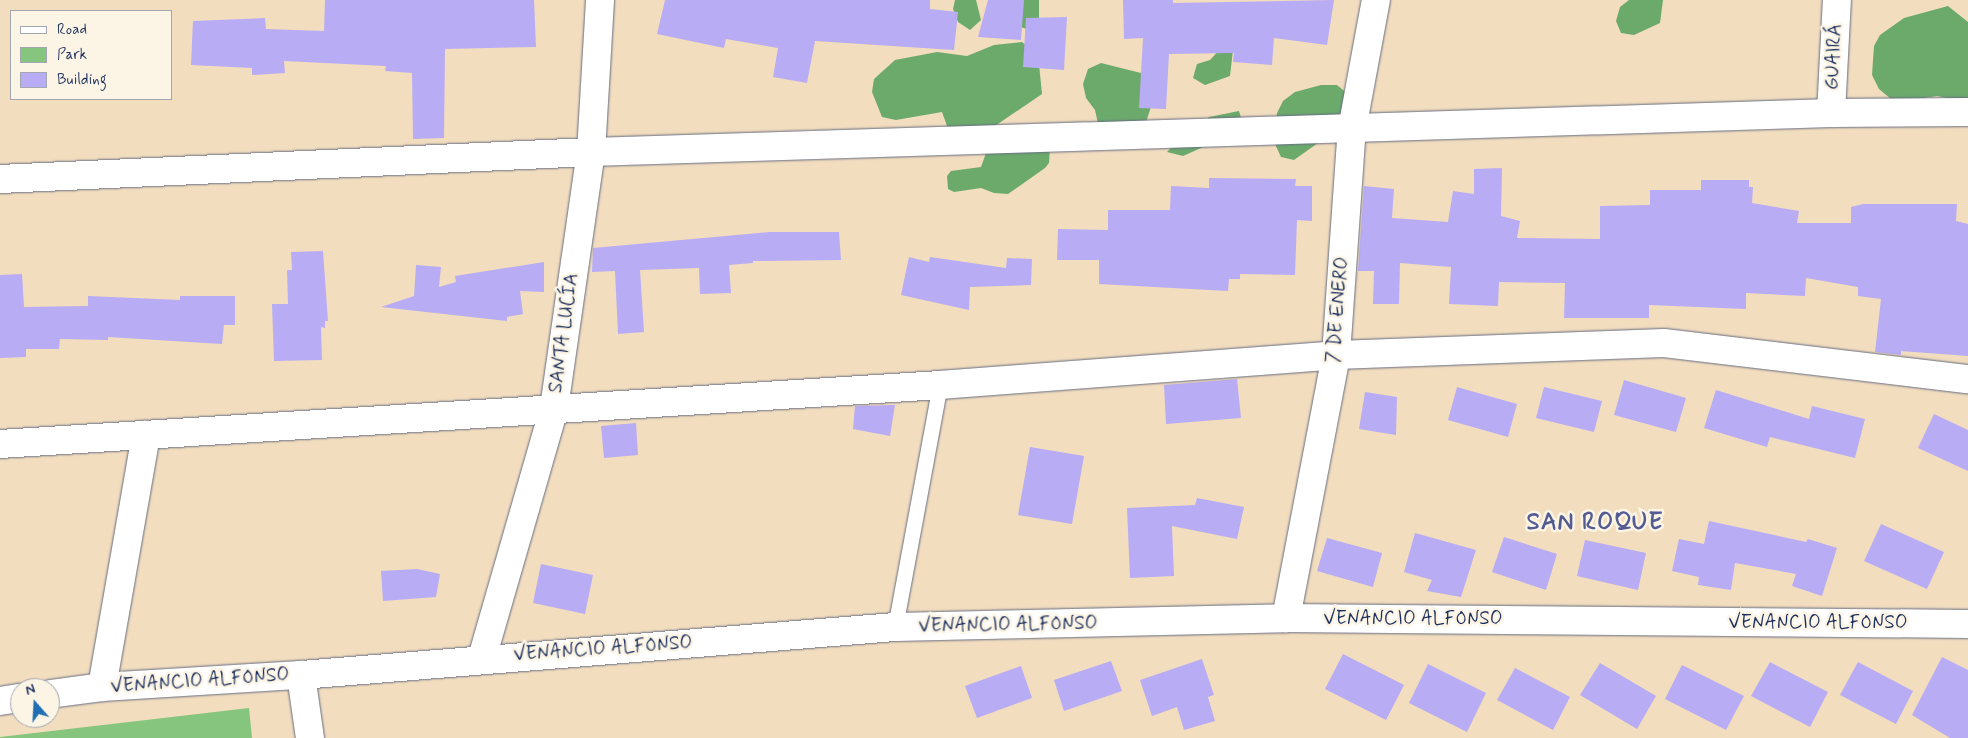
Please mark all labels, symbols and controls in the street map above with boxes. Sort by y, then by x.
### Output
legend [10,10,172,100]
text: Road [57,20,87,40]
street label: GUAIRÁ [1821,23,1847,91]
text: Park [57,45,87,65]
text: Building [57,70,107,90]
street label: 7 DE ENERO [1322,256,1354,364]
street label: SANTA LUCÍA [544,271,584,395]
district label: SAN ROQUE [1525,509,1665,537]
street label: VENANCIO ALFONSO [1323,608,1503,630]
street label: VENANCIO ALFONSO [918,612,1098,638]
street label: VENANCIO ALFONSO [1728,612,1908,634]
street label: VENANCIO ALFONSO [513,631,693,667]
street label: VENANCIO ALFONSO [110,663,290,699]
north arrow [10,678,60,728]
text: N [23,680,38,700]

